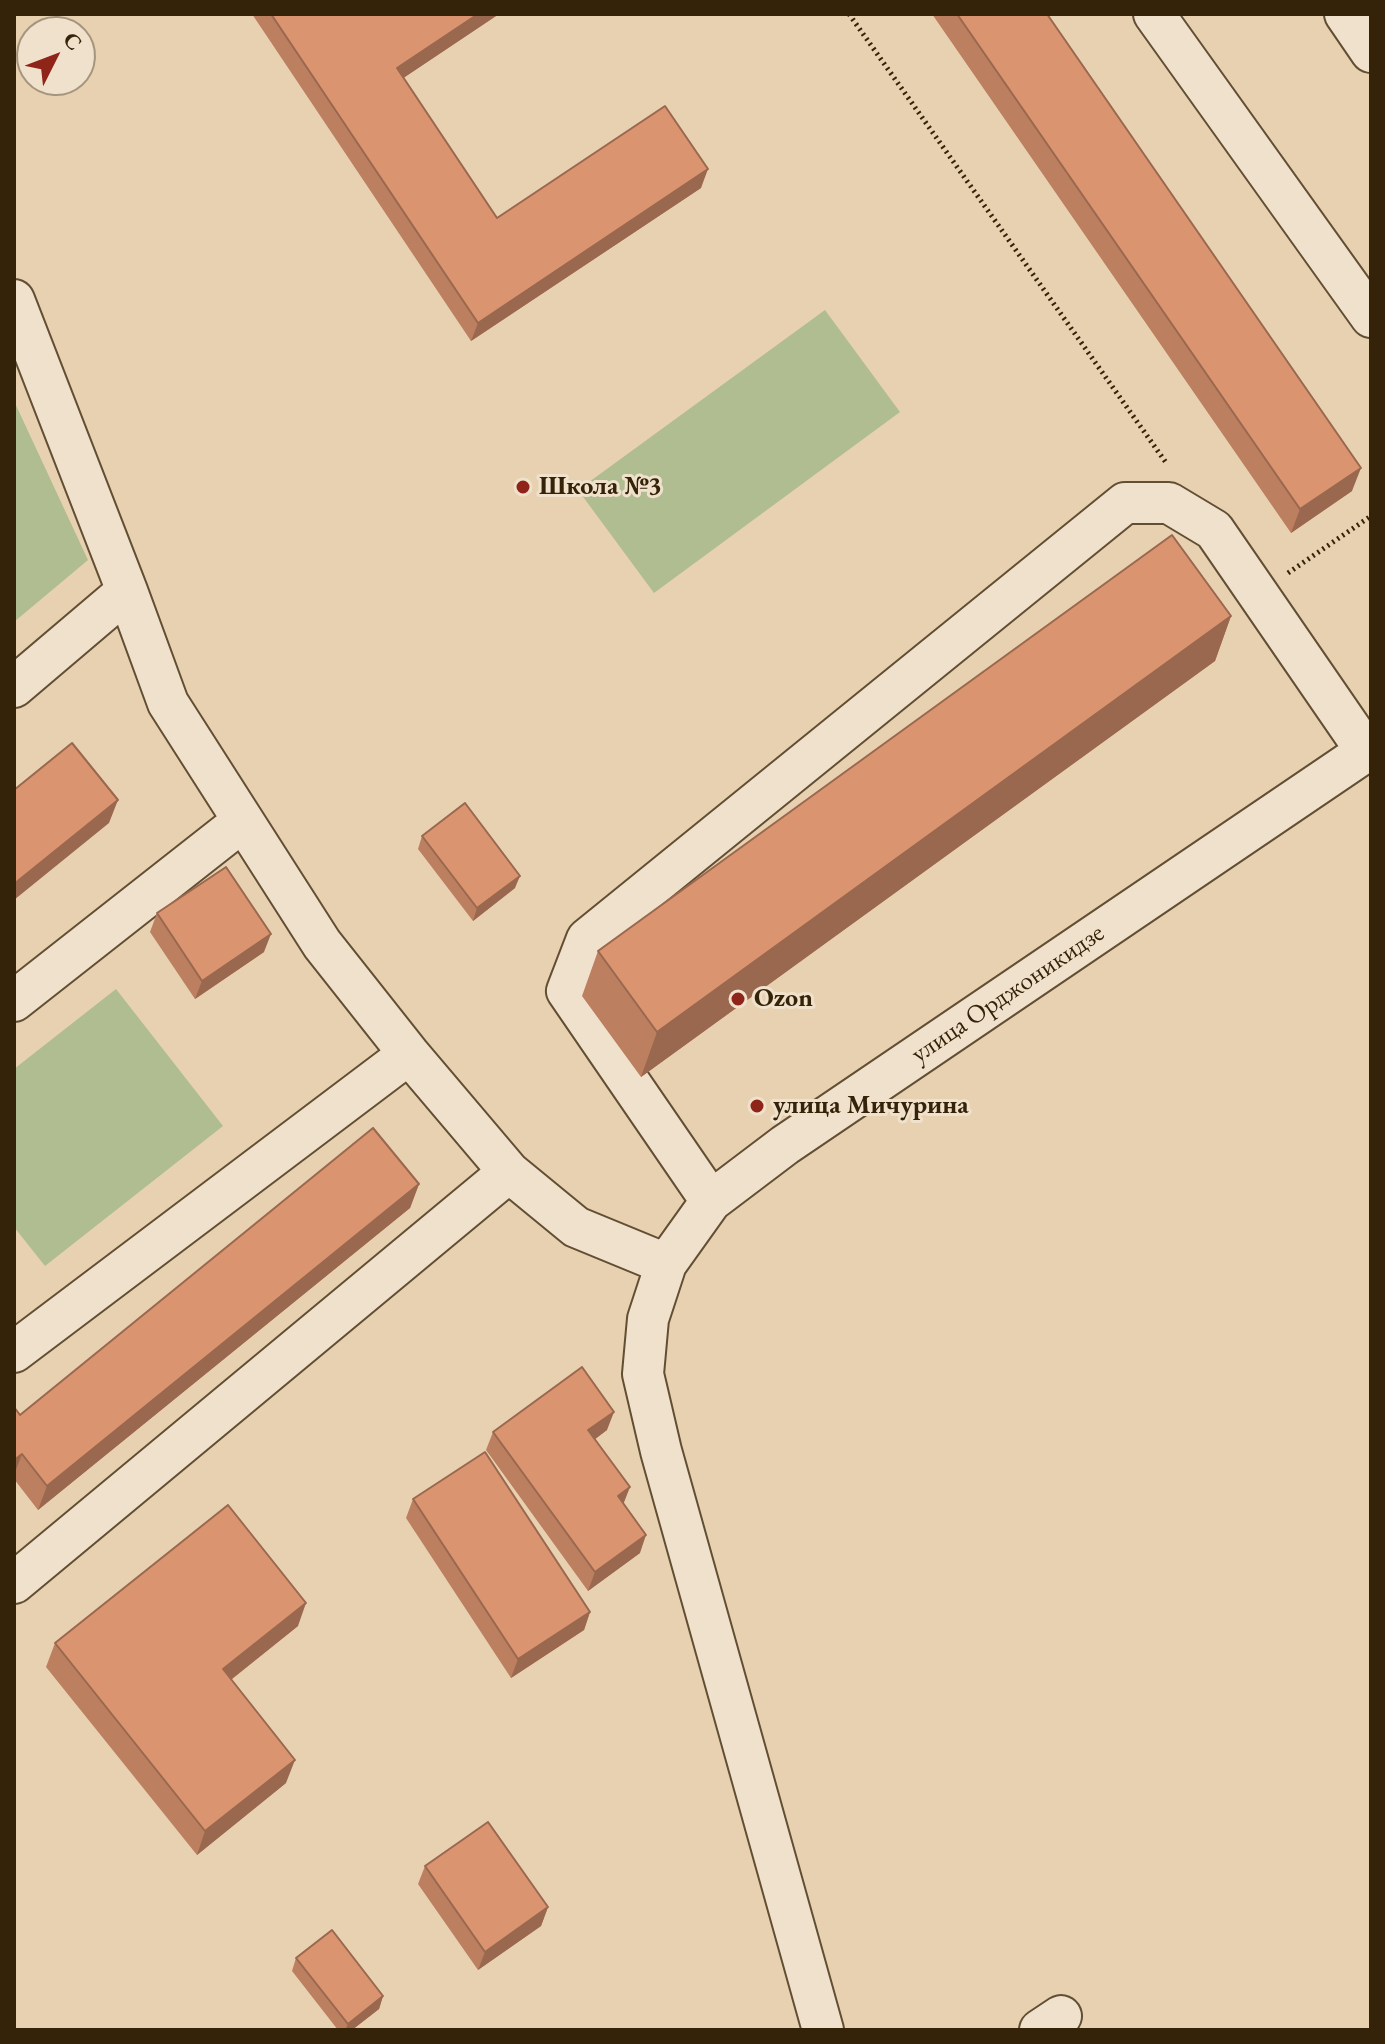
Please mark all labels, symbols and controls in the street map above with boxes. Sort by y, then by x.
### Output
north arrow [16,16,96,96]
text: С [57,25,89,56]
place label: Школа №3 [539,471,662,503]
marker: Школа №3 [514,478,532,496]
street label: улица Орджоникидзе [905,918,1111,1070]
place label: Ozon [754,983,813,1015]
marker: Ozon [729,990,747,1008]
place label: улица Мичурина [773,1090,969,1122]
marker: улица Мичурина [748,1097,766,1115]

